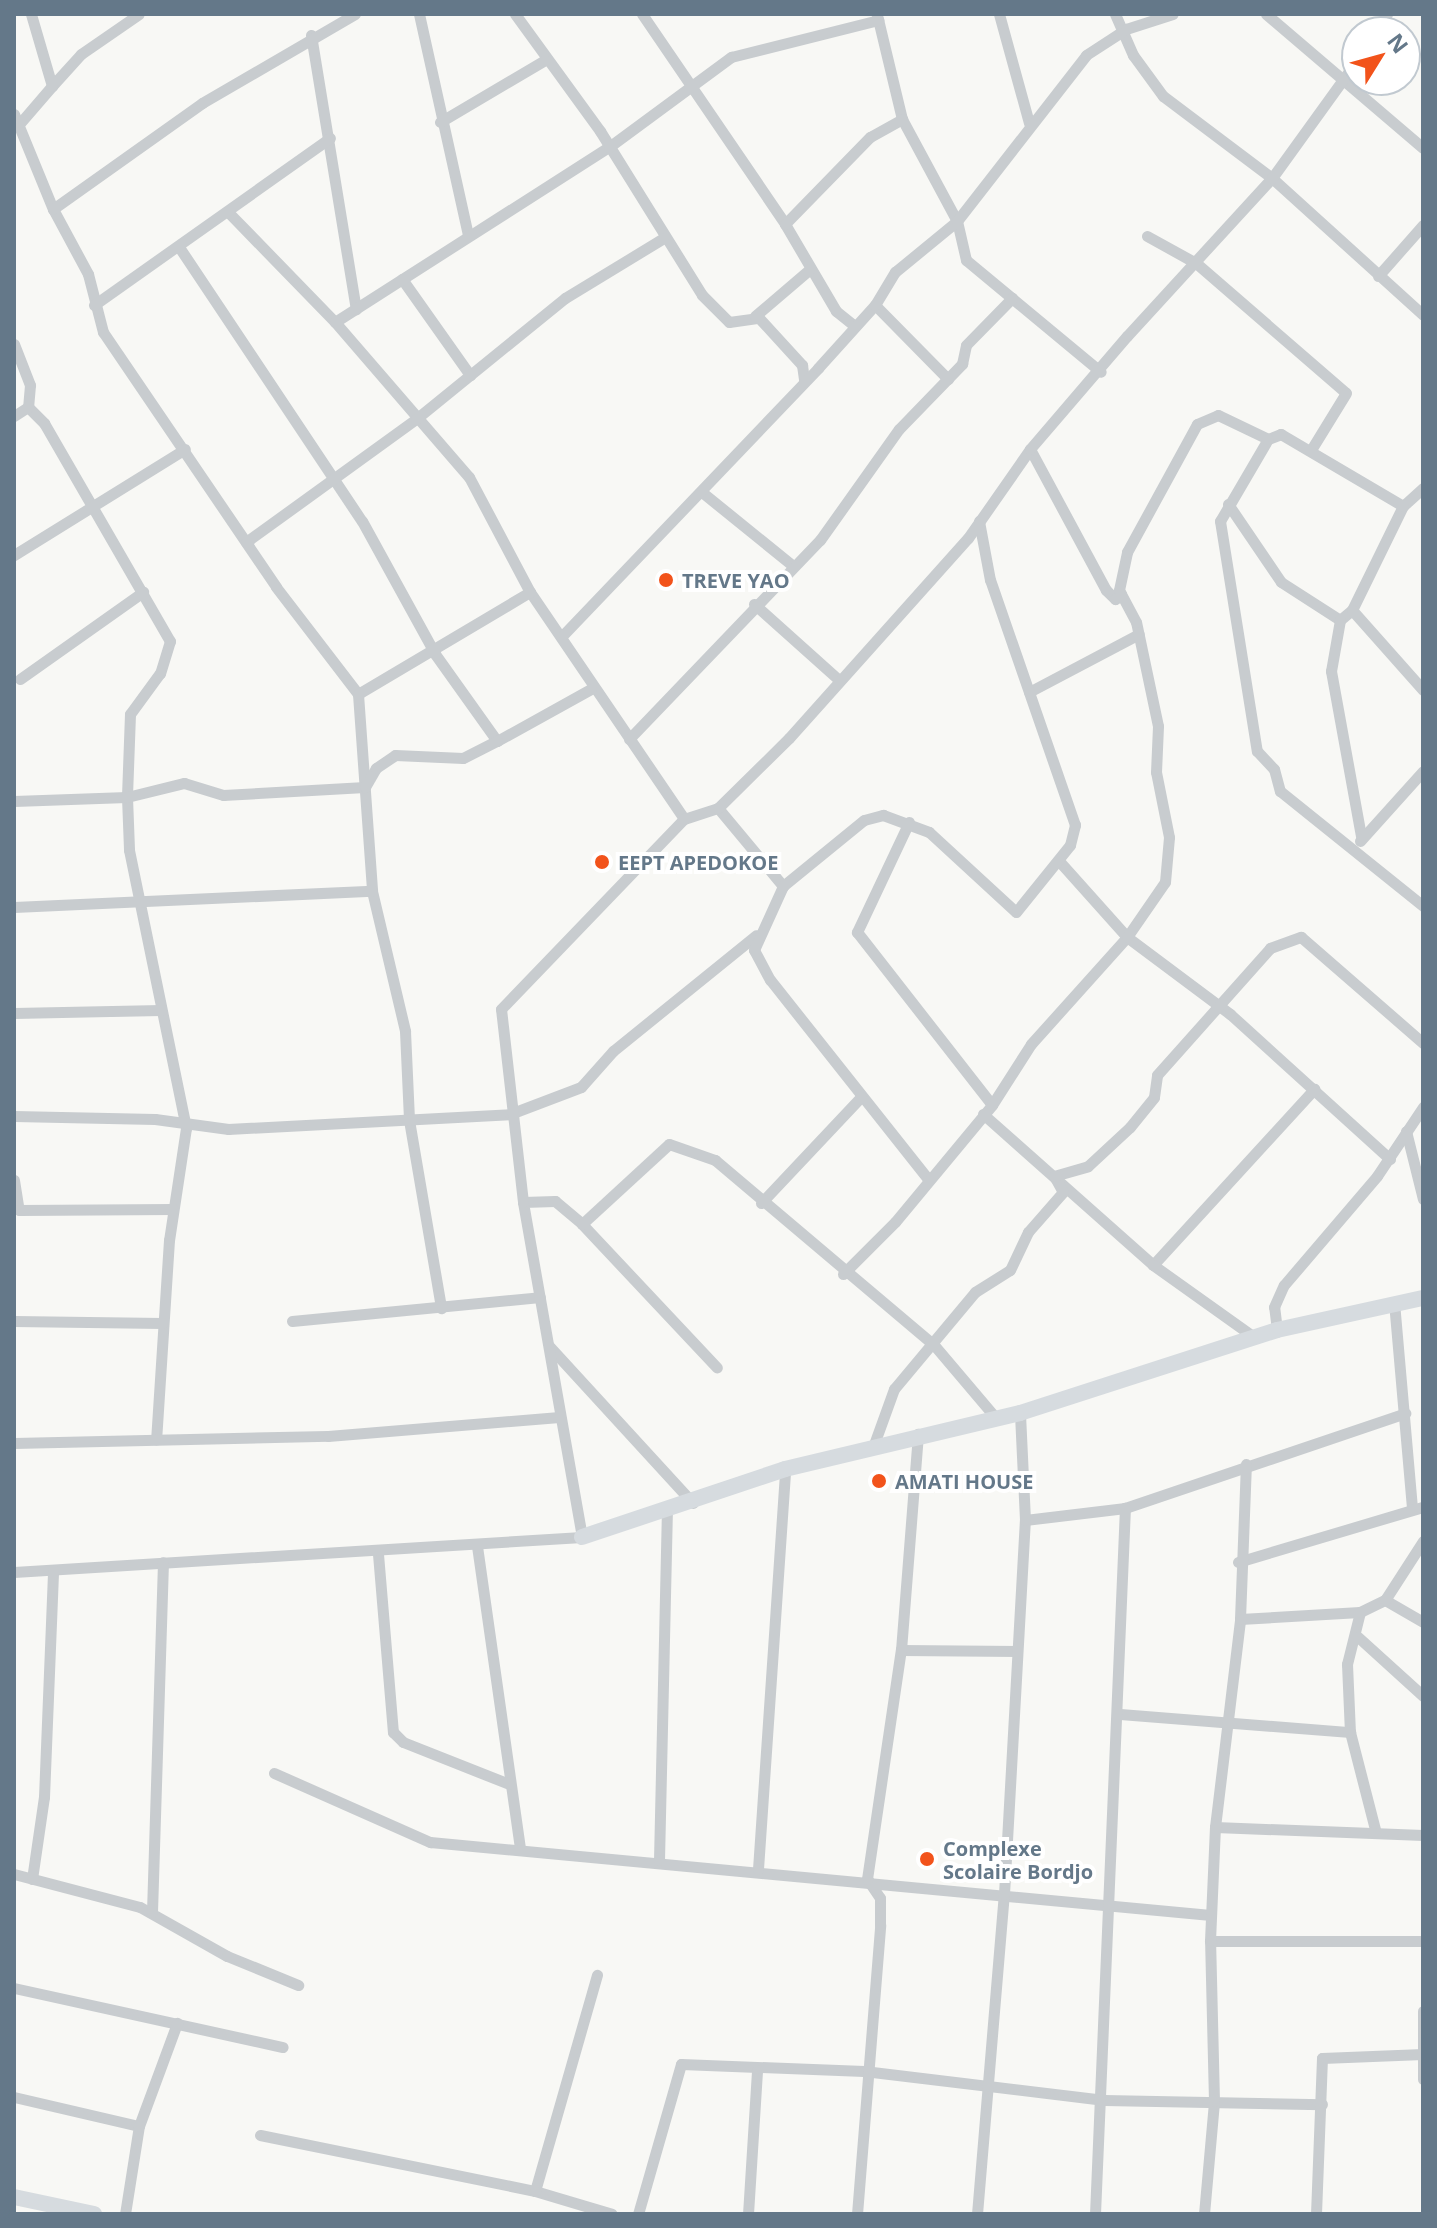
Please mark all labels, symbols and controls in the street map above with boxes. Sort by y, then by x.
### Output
north arrow [1341,16,1421,96]
text: N [1381,27,1416,59]
place label: TREVE YAO [682,568,790,592]
marker: TREVE YAO [657,571,675,589]
place label: EEPT APEDOKOE [618,850,778,874]
marker: EEPT APEDOKOE [593,853,611,871]
place label: AMATI HOUSE [895,1469,1033,1493]
marker: AMATI HOUSE [870,1472,888,1490]
place label: Complexe Scolaire Bordjo [943,1836,1093,1883]
marker: Complexe Scolaire Bordjo [918,1850,936,1868]

